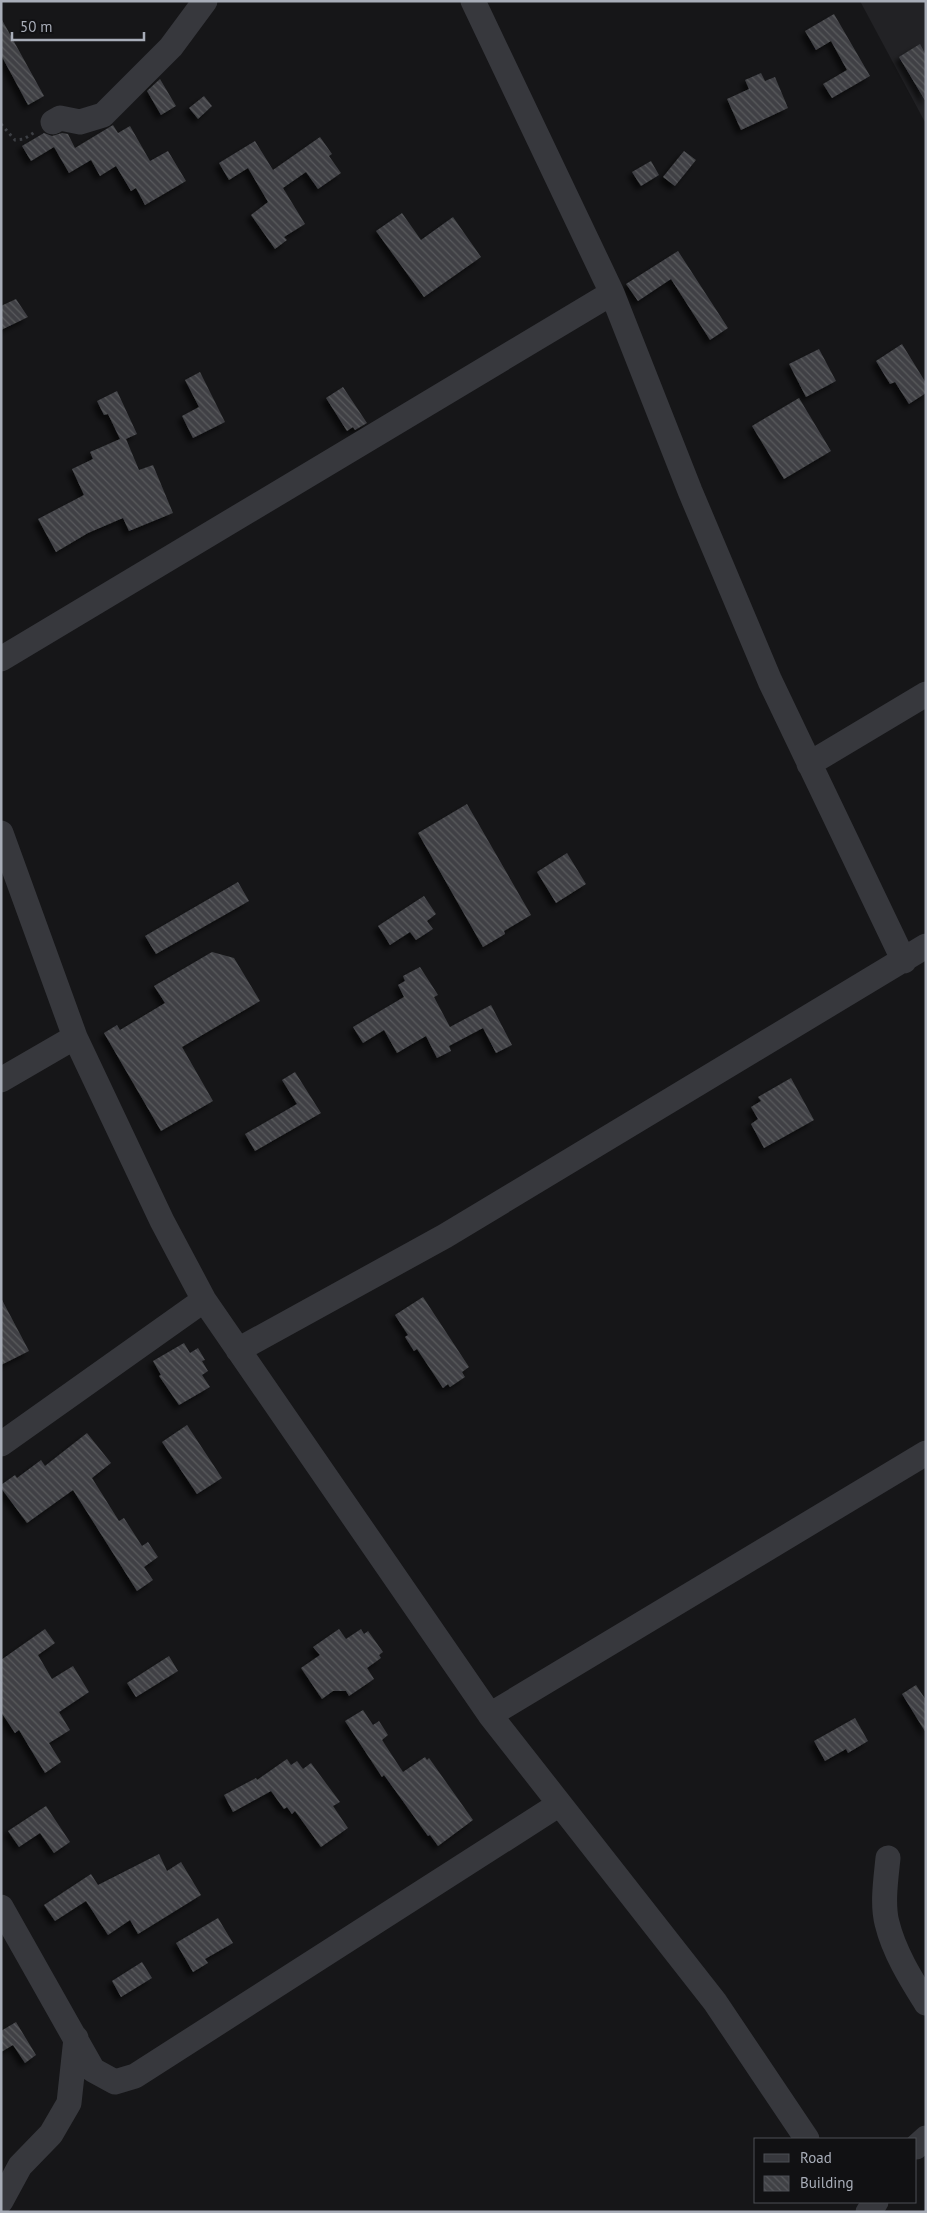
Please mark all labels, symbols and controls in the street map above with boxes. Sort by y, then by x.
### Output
scale bar [12,10,145,42]
text: 50 m [20,17,53,36]
legend [754,2138,917,2203]
text: Road [800,2148,832,2167]
text: Building [800,2173,854,2192]

